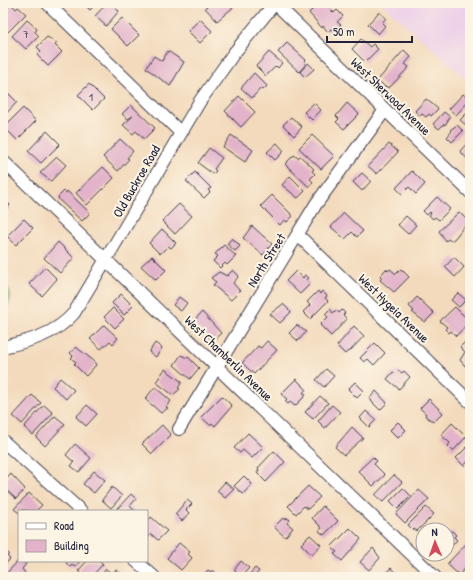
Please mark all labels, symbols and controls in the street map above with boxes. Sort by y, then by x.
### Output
scale bar [327,18,412,44]
text: 50 m [333,23,354,40]
house number: 7 [23,27,29,41]
street label: West Sherwood Avenue [347,53,435,139]
house number: 1 [89,90,93,104]
street label: Old Buckroe Road [108,142,164,220]
street label: North Street [242,229,290,290]
street label: West Hygeia Avenue [355,270,433,346]
street label: West Chamberlin Avenue [181,311,277,405]
legend [18,510,148,562]
text: Road [54,517,74,534]
north arrow [415,522,455,562]
text: N [431,525,438,539]
text: Building [54,537,89,554]

